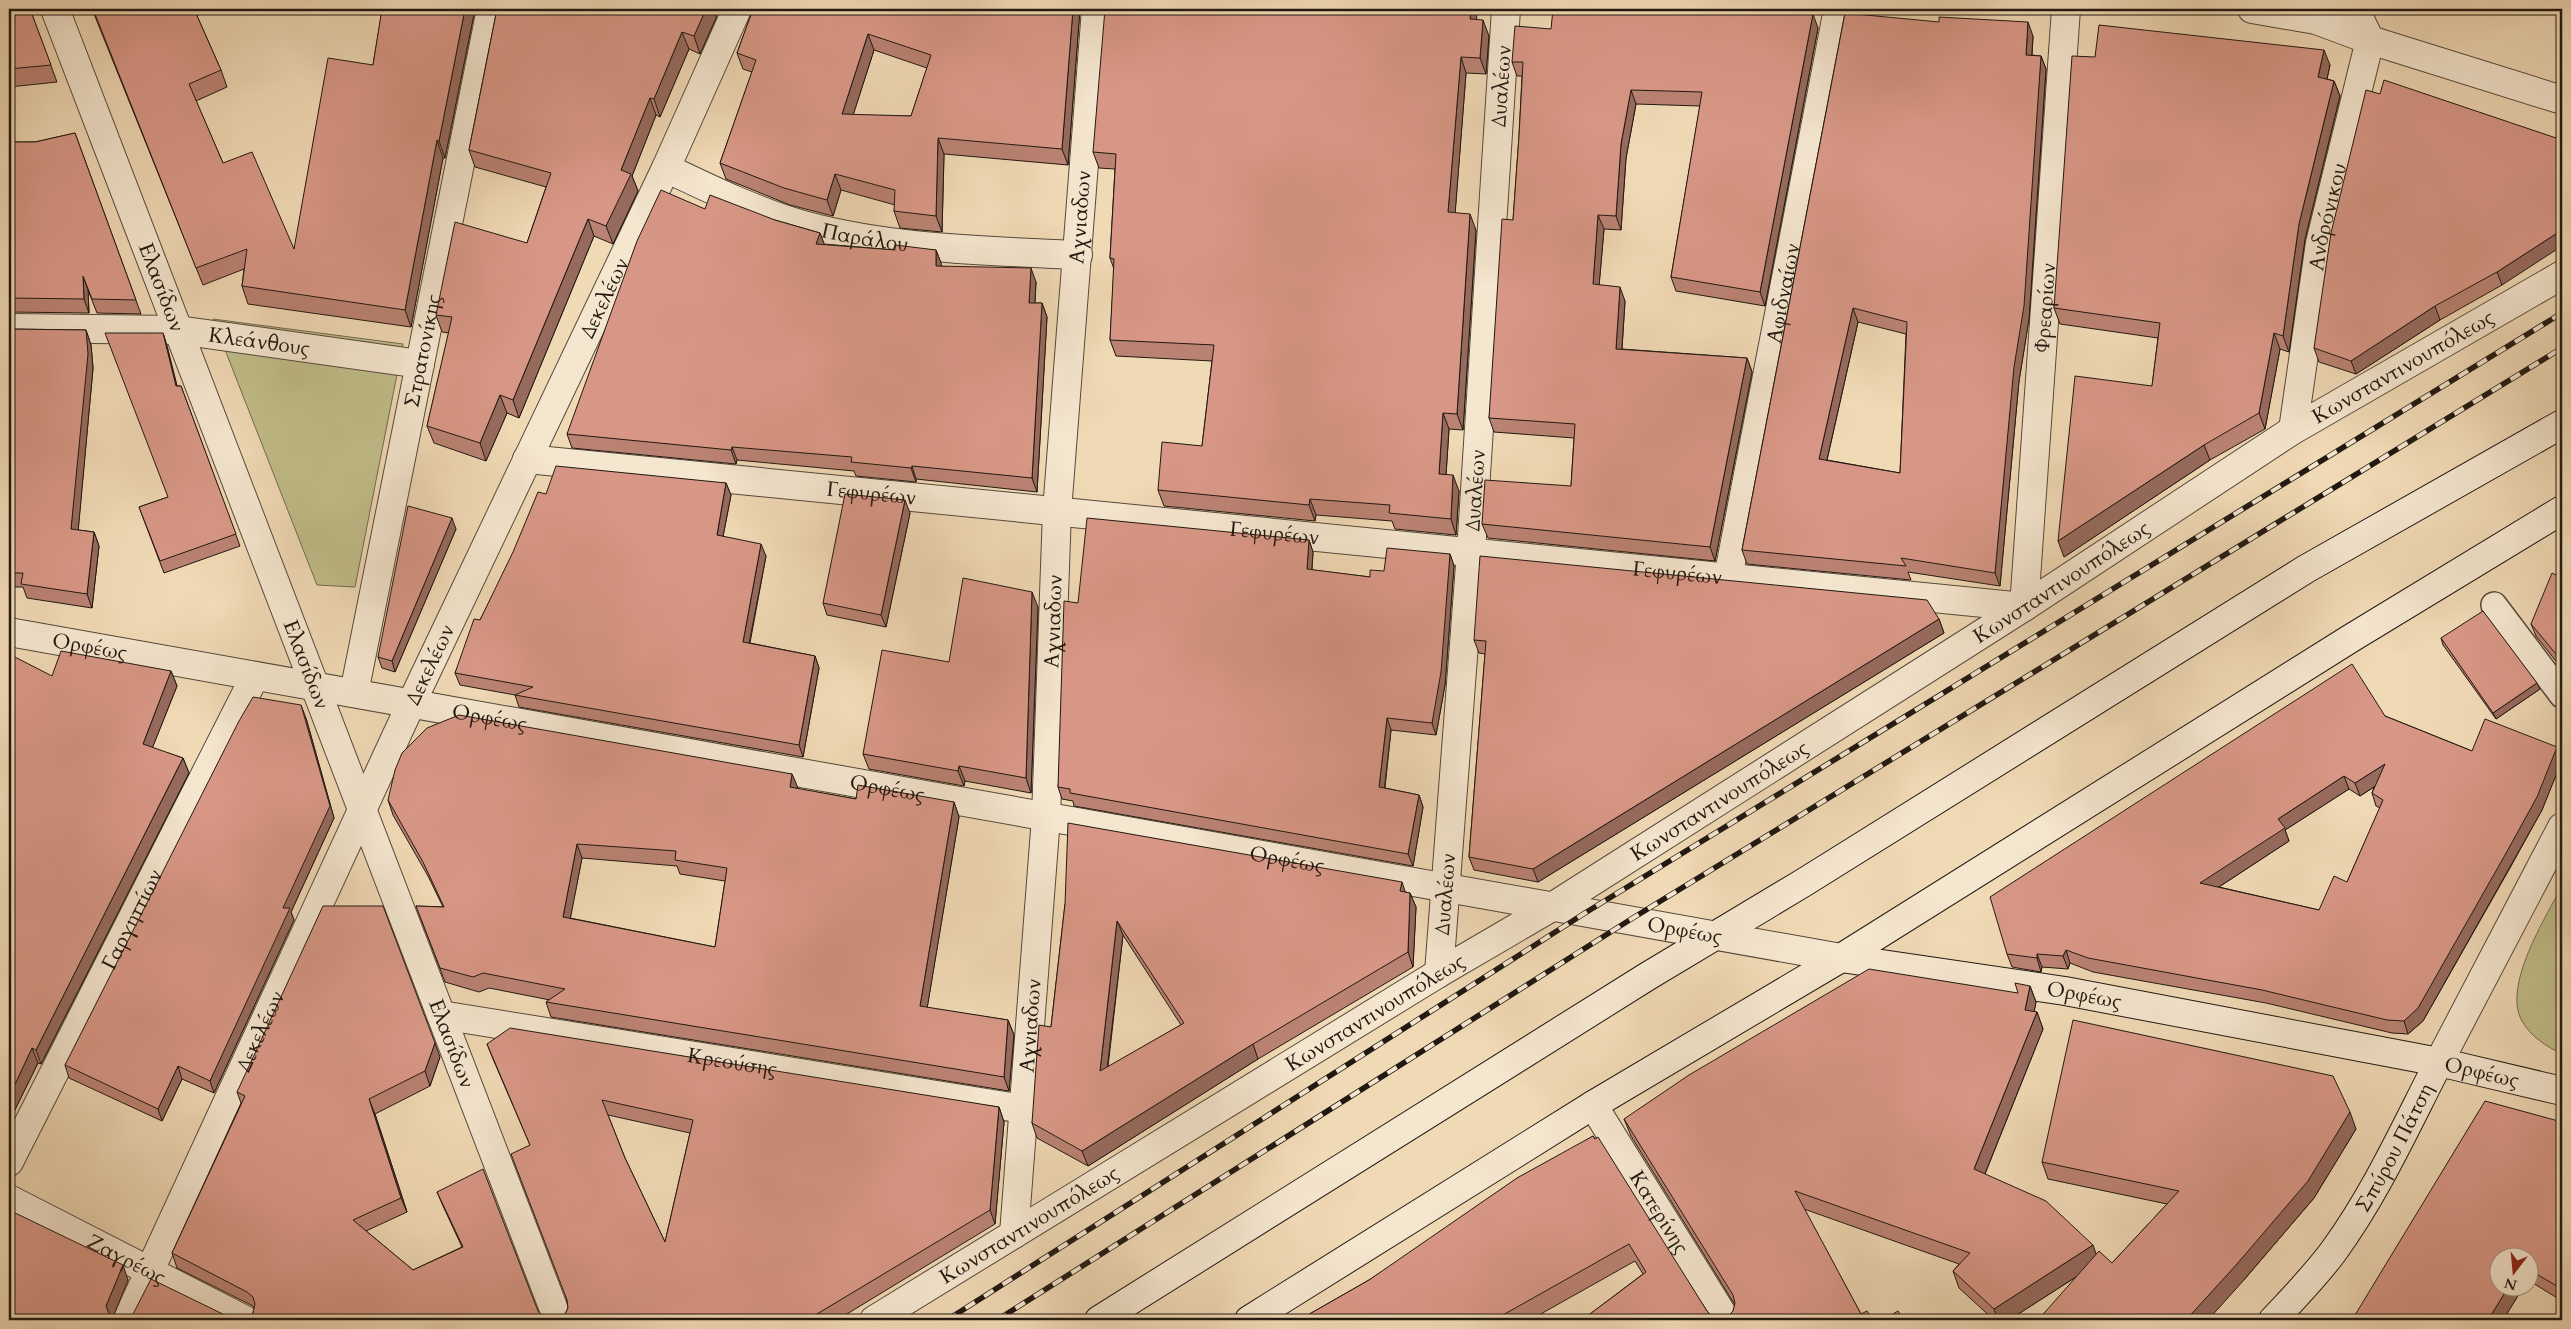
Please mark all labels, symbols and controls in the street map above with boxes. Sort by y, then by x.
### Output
street label: Δυαλέων [1484,44,1519,128]
street label: Ανδρόνικου [2302,160,2354,273]
street label: Αχνιαδων [1062,170,1098,265]
street label: Παράλου [819,216,910,259]
street label: Ελασίδων [131,239,192,336]
street label: Αφιδναίων [1760,241,1807,346]
street label: Δεκελέων [573,253,636,343]
street label: Φρεαρίων [2028,262,2063,354]
street label: Στρατονίκης [398,292,449,410]
street label: Κωνσταντινουπόλεως [2307,303,2500,431]
street label: Κλεάνθους [207,320,312,363]
street label: Δυαλέων [1458,448,1493,532]
street label: Γεφυρέων [825,475,917,512]
street label: Κωνσταντινουπόλεως [1967,514,2156,651]
street label: Γεφυρέων [1228,515,1320,552]
street label: Γεφυρέων [1631,554,1723,592]
street label: Αχνιαδων [1037,574,1070,669]
street label: Ελασίδων [276,616,336,713]
street label: Δεκελέων [399,620,462,710]
street label: Ορφέως [50,626,129,668]
street label: Ορφέως [450,697,529,739]
street label: Κωνσταντινουπόλεως [1625,734,1814,869]
street label: Ορφέως [847,768,927,810]
street label: Ορφέως [1247,839,1327,881]
street label: Δυαλέων [1428,852,1463,936]
street label: Γαργηττίων [95,864,170,975]
street label: Ορφέως [1645,910,1724,952]
street label: Κωνσταντινουπόλεως [1280,947,1471,1079]
street label: Ορφέως [2045,974,2124,1016]
street label: Αχνιαδων [1012,978,1049,1073]
street label: Δεκελέων [229,986,292,1077]
street label: Ελασίδων [421,995,482,1092]
street label: Κρεούσης [685,1041,779,1084]
street label: Ορφέως [2442,1050,2522,1095]
street label: Σπύρου Πάτση [2349,1078,2441,1218]
street label: Κωνσταντινουπόλεως [934,1159,1125,1291]
street label: Κατερίνης [1622,1165,1696,1260]
street label: Ζαγρέως [82,1227,171,1292]
north arrow [2488,1246,2538,1296]
text: N [2502,1273,2519,1295]

